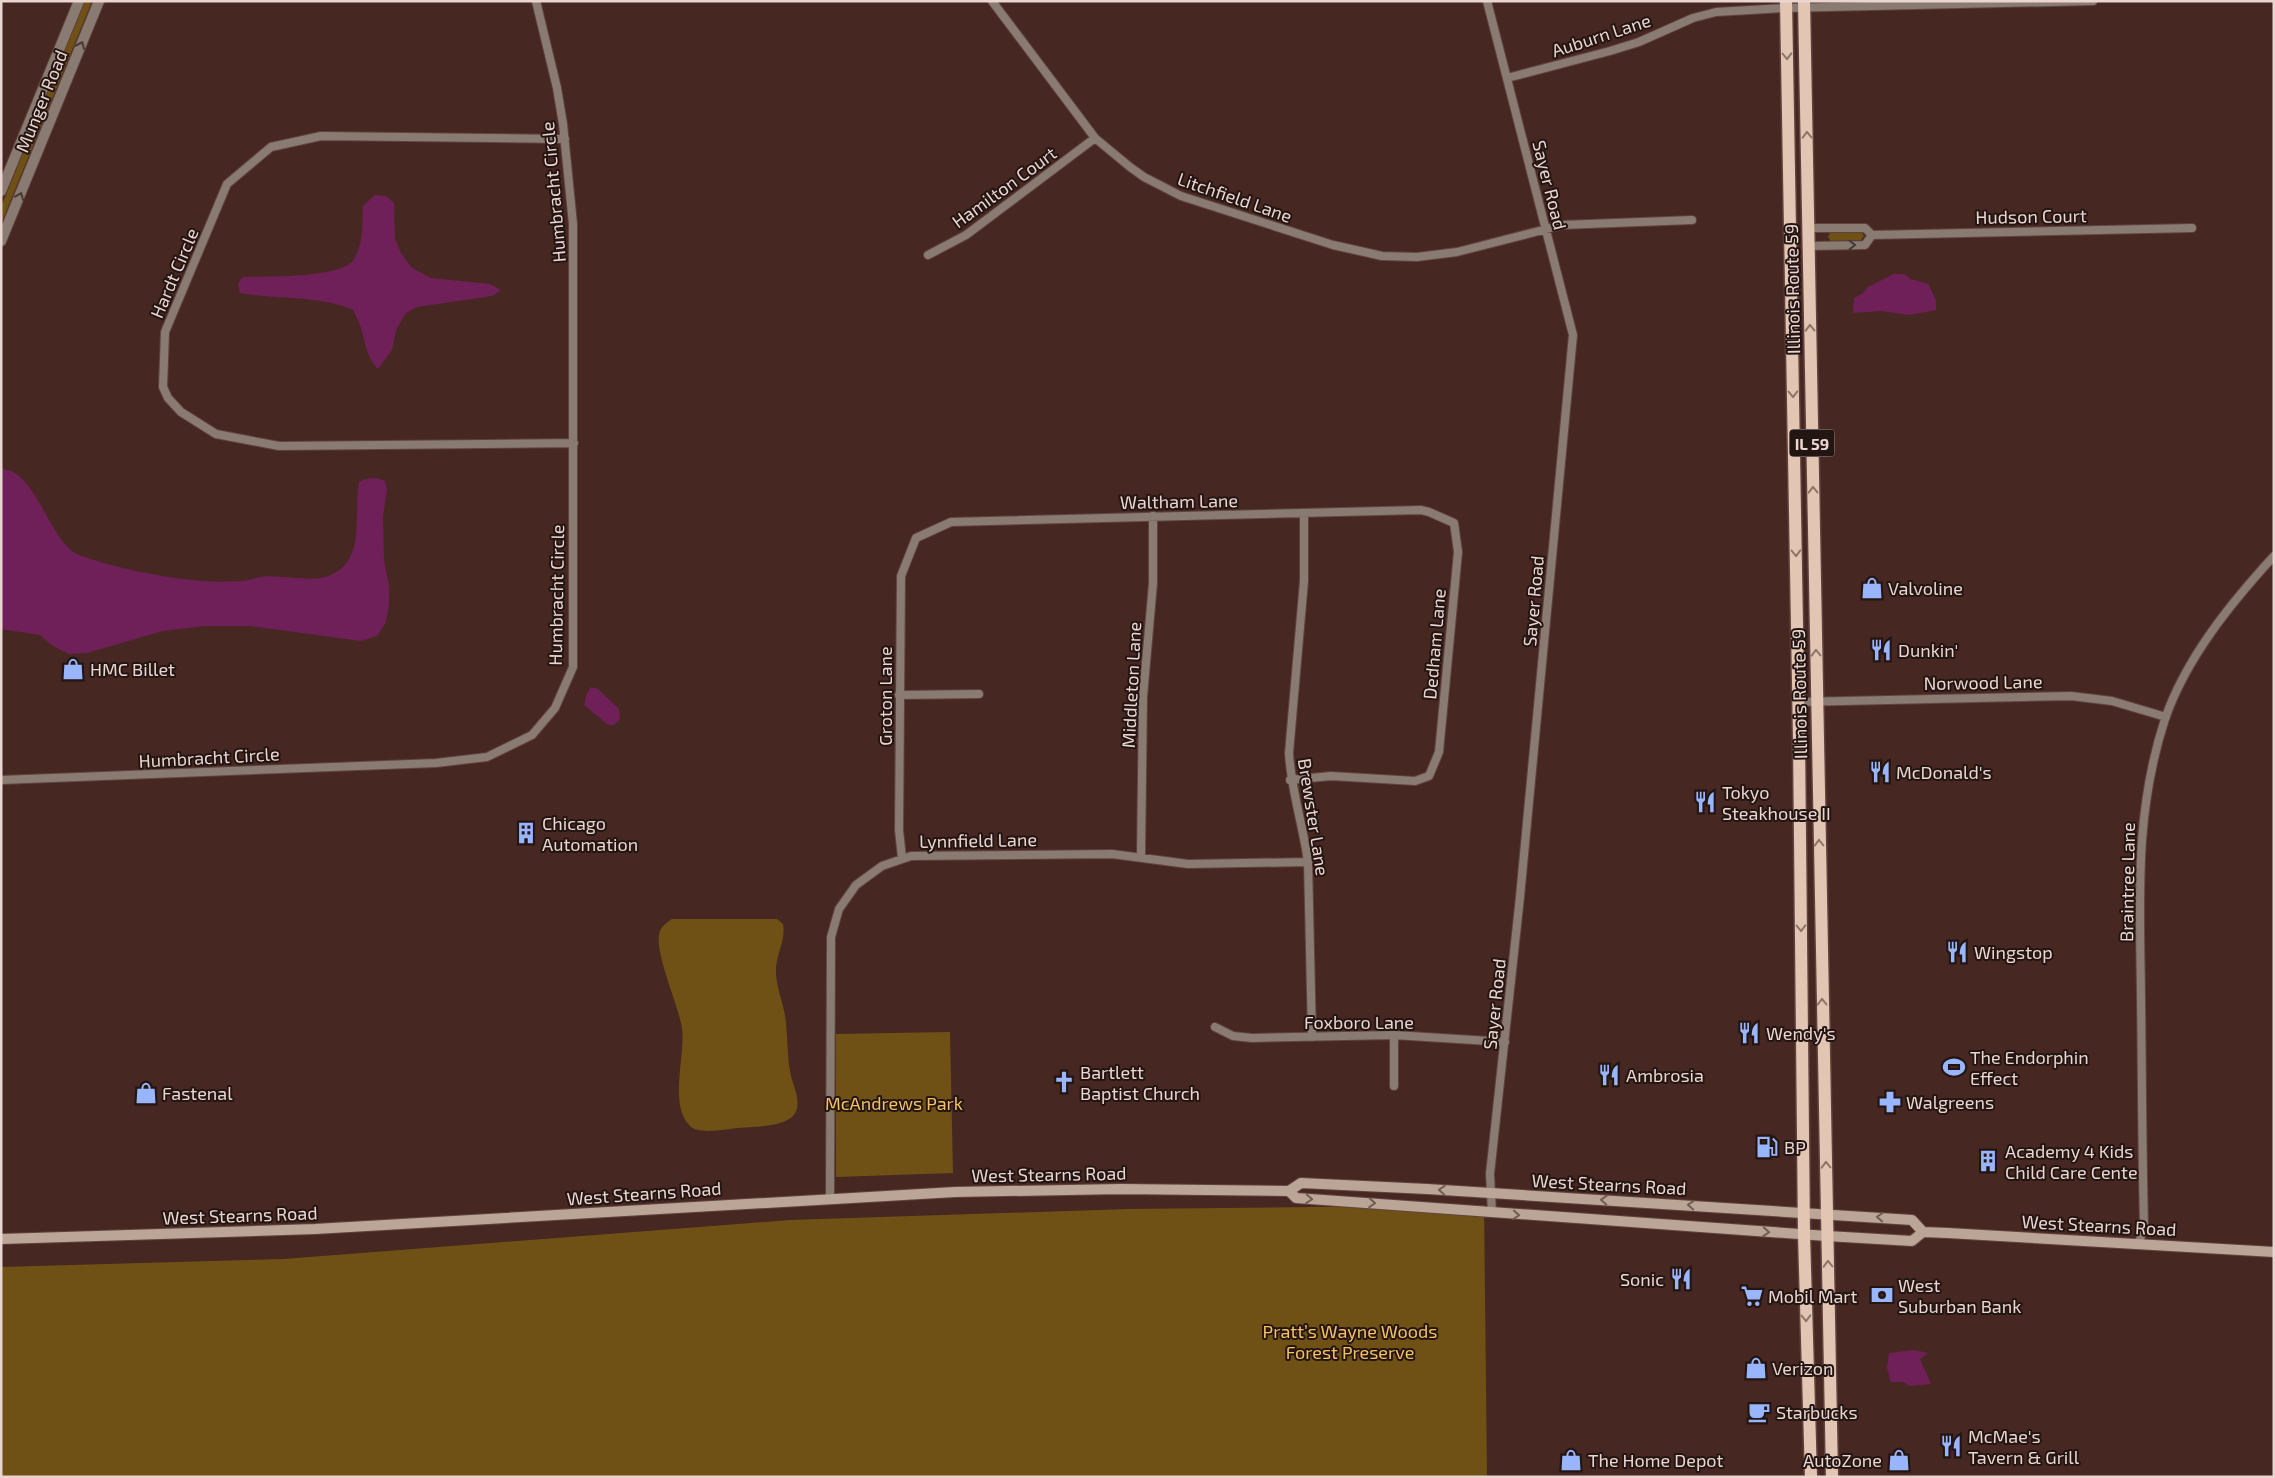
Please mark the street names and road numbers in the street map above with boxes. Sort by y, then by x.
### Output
street label: Auburn Lane [1549,9,1653,61]
street label: Munger Road [10,47,72,155]
street label: Humbracht Circle [536,121,570,263]
street label: Sayer Road [1528,138,1572,232]
street label: Hamilton Court [947,142,1061,232]
street label: Litchfield Lane [1175,167,1295,227]
street label: Hudson Court [1975,204,2087,228]
street label: Illinois Route 59 [1780,224,1804,354]
street label: Hardt Circle [145,225,203,321]
road number: IL 59 [1790,429,1834,456]
street label: Waltham Lane [1120,489,1238,513]
street label: Humbracht Circle [544,524,568,666]
street label: Sayer Road [1518,555,1548,647]
street label: Dedham Lane [1418,588,1450,700]
street label: Middleton Lane [1117,621,1145,749]
street label: Illinois Route 59 [1787,629,1811,759]
street label: Groton Lane [874,646,896,746]
street label: Norwood Lane [1923,670,2043,694]
street label: Humbracht Circle [138,742,280,772]
street label: Brewster Lane [1294,757,1334,877]
street label: Braintree Lane [2115,822,2139,942]
street label: Lynnfield Lane [919,828,1037,852]
street label: Sayer Road [1478,957,1510,1051]
street label: Foxboro Lane [1304,1011,1414,1033]
street label: West Stearns Road [971,1162,1127,1186]
street label: West Stearns Road [1531,1169,1687,1199]
street label: West Stearns Road [566,1177,722,1209]
street label: West Stearns Road [162,1201,318,1229]
street label: West Stearns Road [2021,1210,2177,1240]

